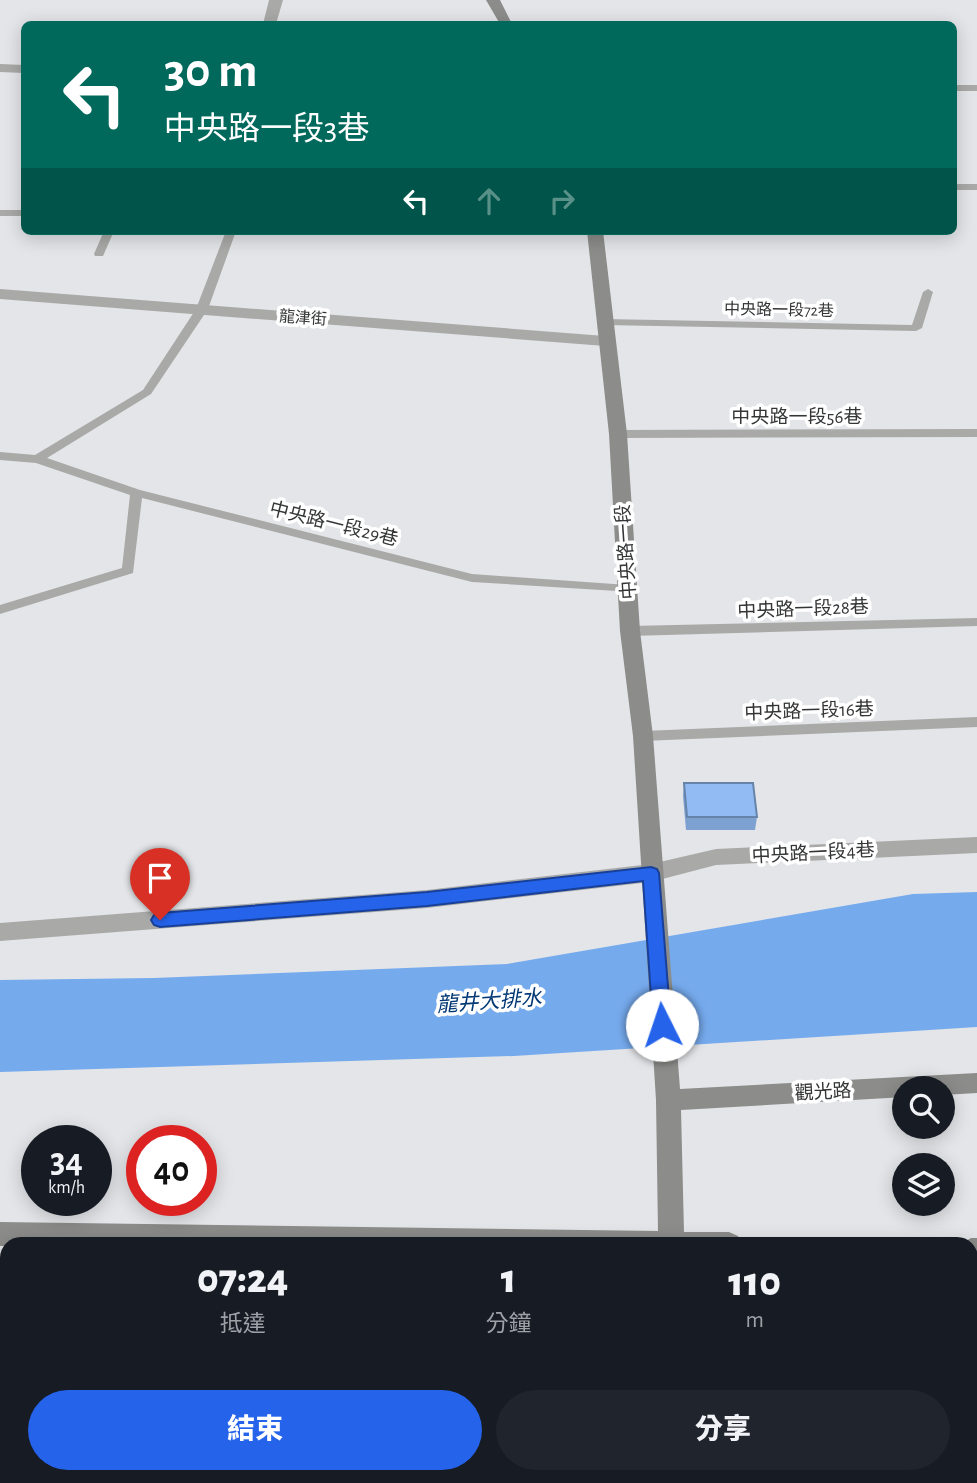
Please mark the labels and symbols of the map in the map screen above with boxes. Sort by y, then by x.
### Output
street label: 中央路一段72巷 [724,300,834,319]
street label: 龍津街 [278,307,328,328]
street label: 中央路一段56巷 [732,406,862,427]
street label: 中央路一段29巷 [268,497,400,550]
street label: 中央路一段 [612,504,639,600]
street label: 中央路一段28巷 [737,596,869,621]
street label: 中央路一段16巷 [744,698,874,723]
street label: 中央路一段4巷 [751,839,875,866]
pin [130,848,190,920]
water label: 龍井大排水 [436,986,543,1016]
position arrow [625,988,699,1062]
street label: 觀光路 [794,1080,852,1103]
speed limit sign: 40 [126,1125,217,1216]

